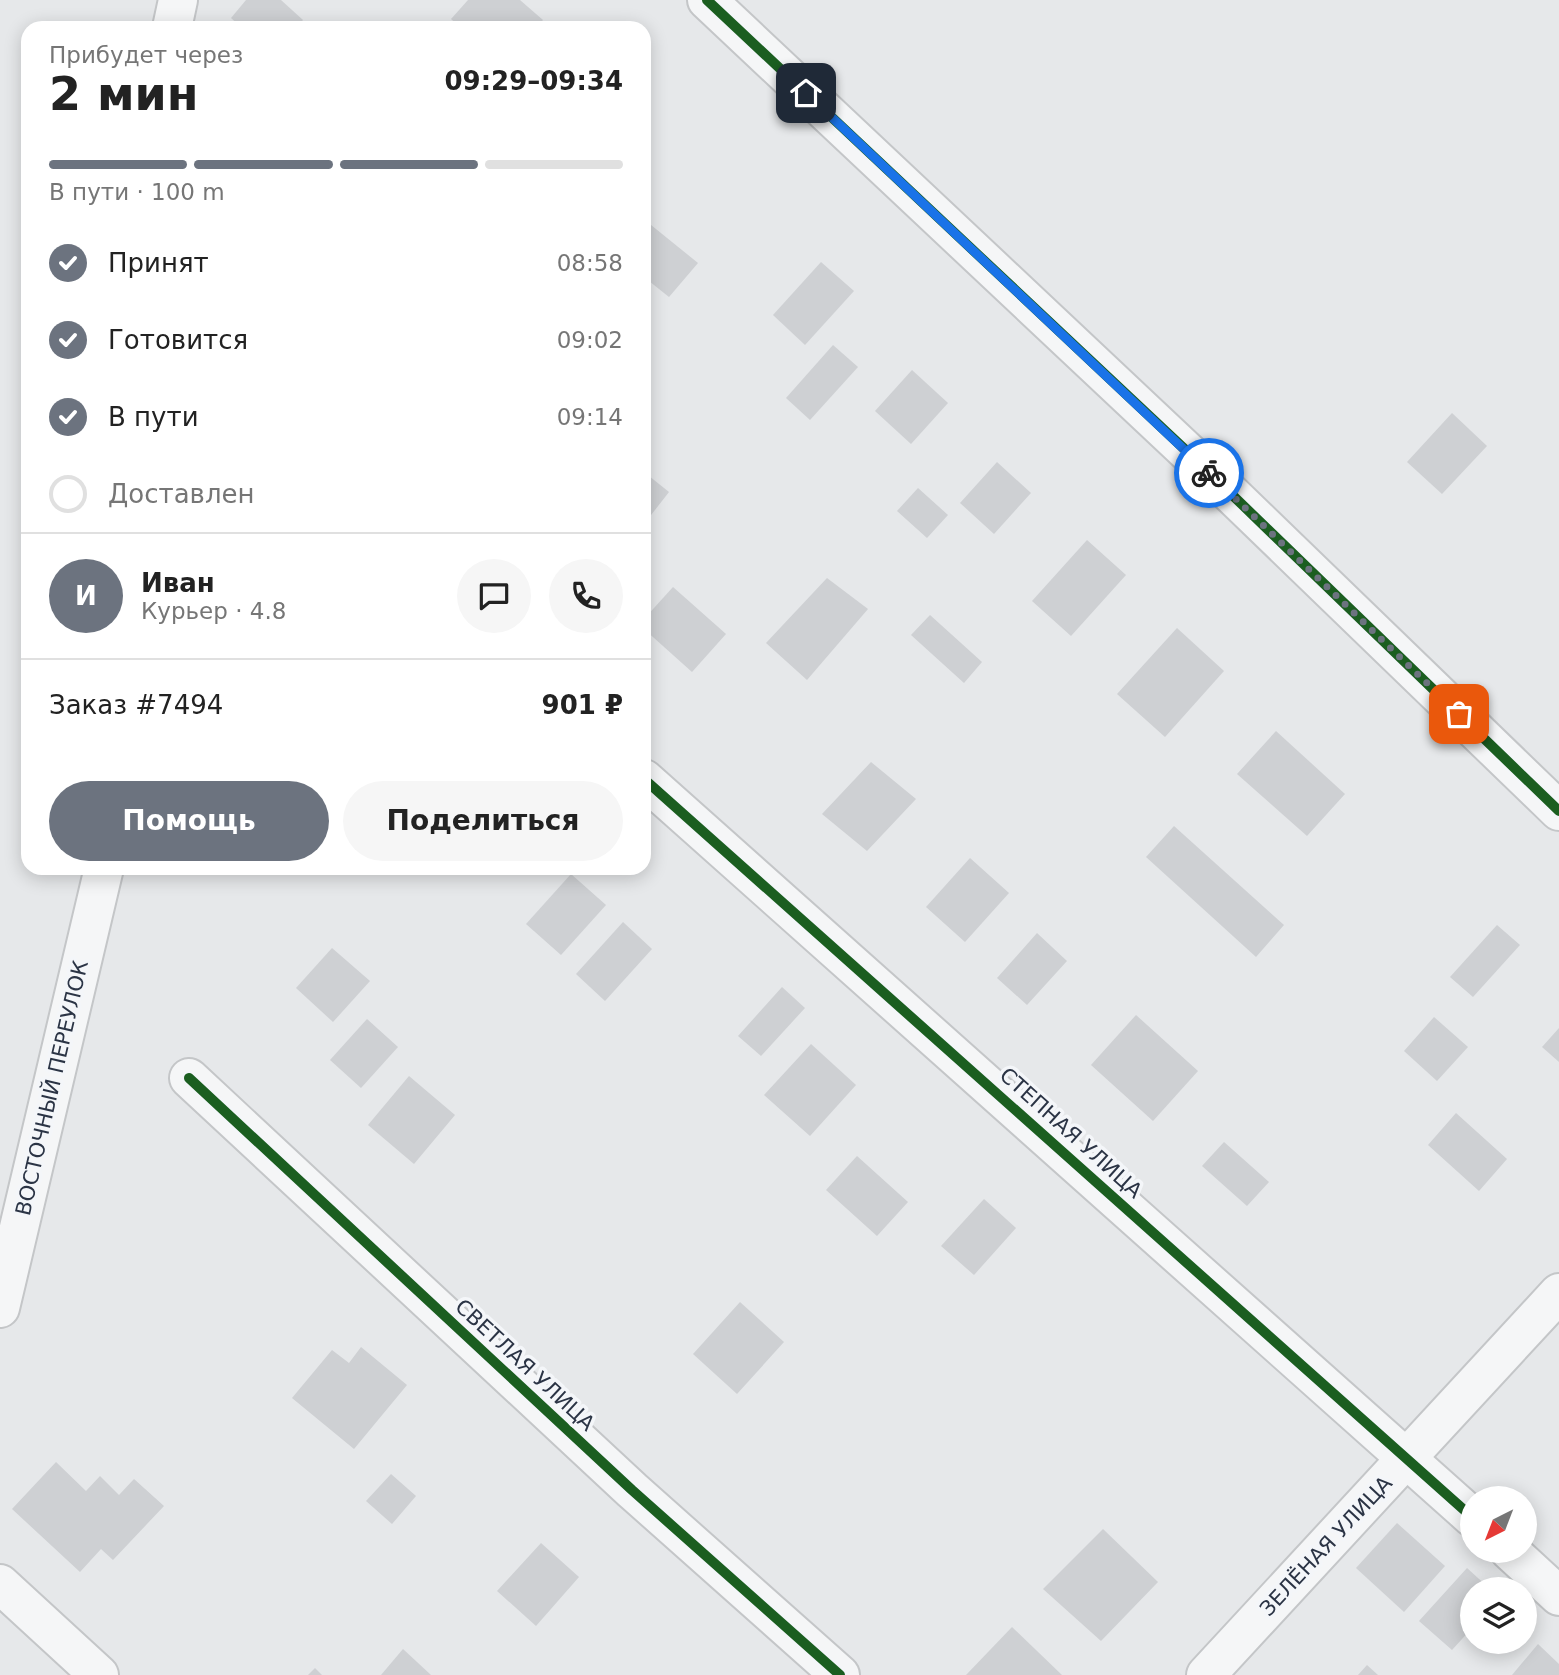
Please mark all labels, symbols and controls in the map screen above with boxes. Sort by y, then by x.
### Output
text: Прибудет через [49,42,243,68]
pin [776,63,836,123]
text: 09:29–09:34 [444,66,623,96]
text: 2 мин [49,67,199,121]
icon: home [787,74,825,112]
text: В пути · 100 m [49,179,225,205]
icon: check [49,244,87,282]
text: Принят [108,248,209,278]
text: 08:58 [557,250,623,276]
icon: check [49,321,87,359]
text: Готовится [108,325,248,355]
text: 09:02 [557,327,623,353]
icon: check [49,398,87,436]
text: В пути [108,402,199,432]
text: 09:14 [557,404,623,430]
courier [1174,438,1244,508]
icon: bike [1190,454,1228,492]
text: Доставлен [108,479,255,509]
button: chat [457,559,531,633]
button: phone [549,559,623,633]
text: Иван [141,568,215,598]
text: И [75,581,97,611]
text: Курьер · 4.8 [141,598,286,624]
pin [1429,684,1489,744]
text: Заказ #7494 [49,690,223,720]
text: 901 ₽ [542,690,623,720]
icon: bag [1440,695,1478,733]
button: Помощь [49,781,329,861]
button: Поделиться [343,781,623,861]
street label: ВОСТОЧНЫЙ ПЕРЕУЛОК [10,958,93,1218]
street label: СТЕПНАЯ УЛИЦА [995,1063,1147,1204]
street label: СВЕТЛАЯ УЛИЦА [450,1294,600,1436]
street label: ЗЕЛЁНАЯ УЛИЦА [1254,1470,1397,1621]
north arrow [1460,1486,1536,1563]
map controls [1460,1486,1537,1654]
button: layers [1460,1577,1537,1654]

